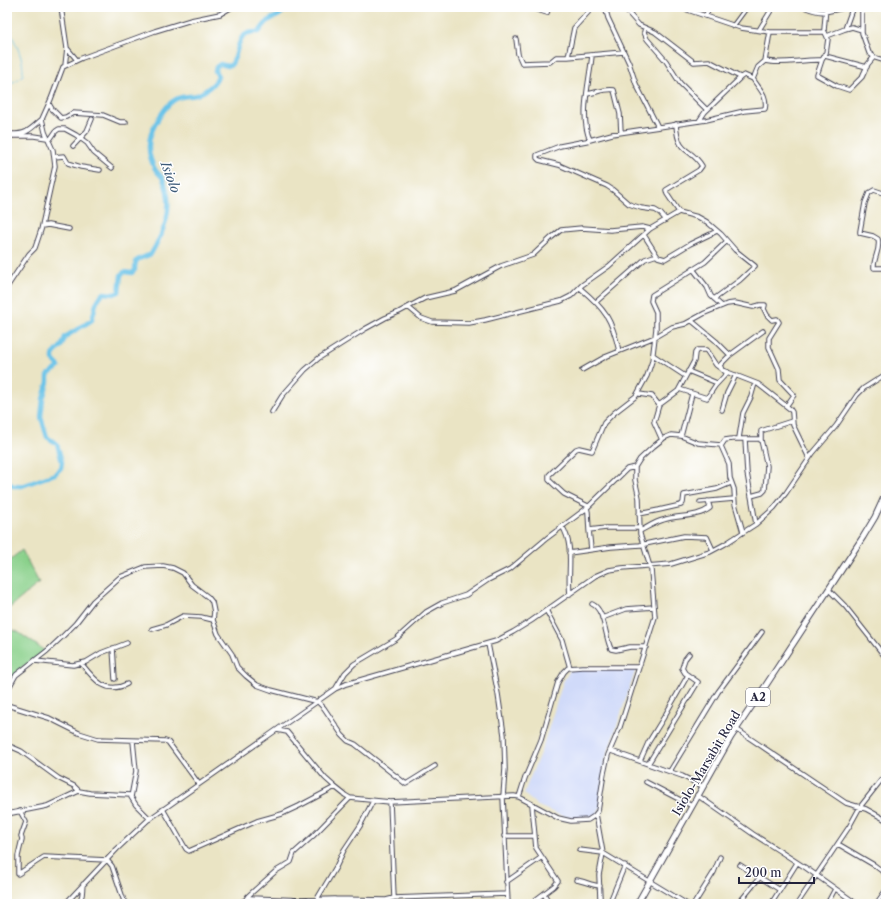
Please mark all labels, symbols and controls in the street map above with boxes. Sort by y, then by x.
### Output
water label: Isiolo [157,158,184,195]
road number: A2 [746,688,770,706]
street label: Isiolo-Marsabit Road [669,707,744,818]
scale bar [739,859,814,885]
text: 200 m [745,865,782,880]

